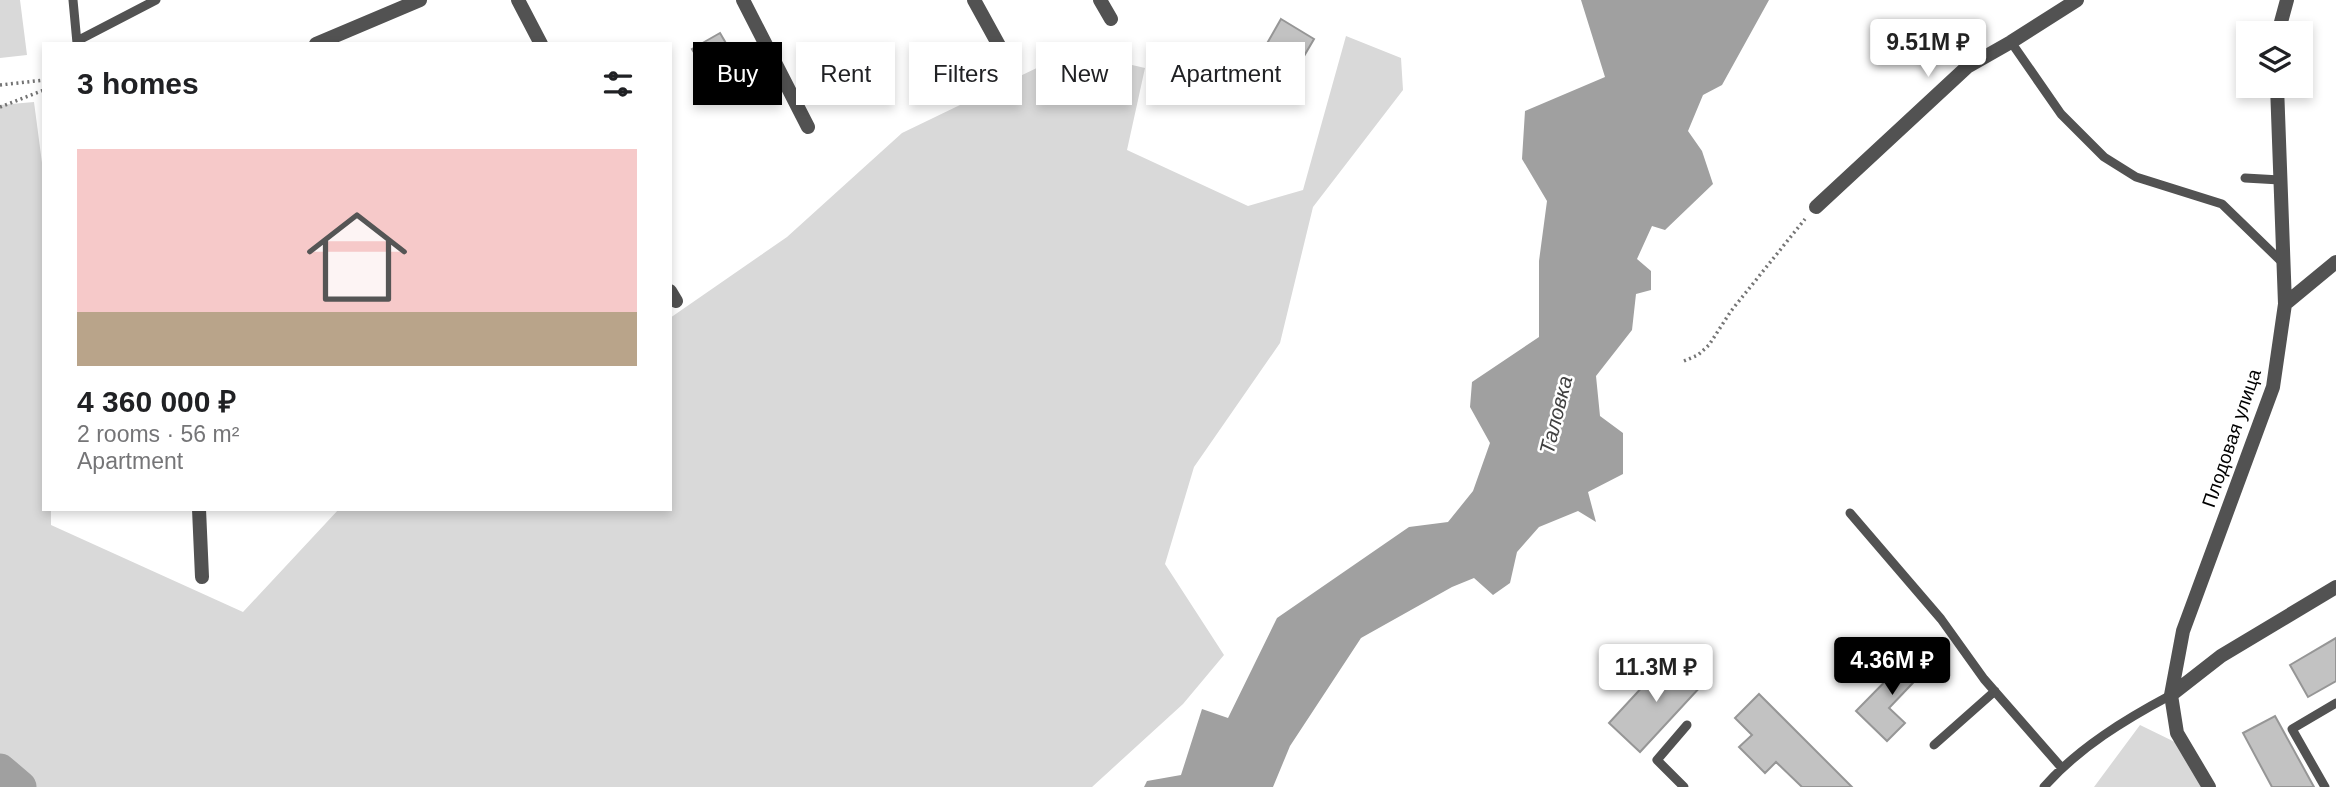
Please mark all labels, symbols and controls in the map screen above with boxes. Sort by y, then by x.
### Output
pin: 9.51M ₽ [1863,20,1993,79]
map controls [2236,21,2313,98]
button: layers [2236,21,2313,98]
text: 9.51M ₽ [1886,29,1970,55]
chip: Buy [693,42,782,105]
chip: Rent [796,42,895,105]
chip: Filters [909,42,1022,105]
chip: New [1036,42,1132,105]
chip: Apartment [1146,42,1305,105]
icon: filters [599,65,637,103]
text: 3 homes [77,67,199,100]
icon: home [294,194,420,320]
street label: Плодовая улица [2198,366,2265,510]
water label: Таловка [1535,373,1576,456]
text: 4 360 000 ₽ [77,385,236,418]
text: 2 rooms · 56 m² [77,421,239,447]
text: Apartment [77,448,183,474]
pin: 4.36M ₽ [1827,638,1957,697]
pin: 11.3M ₽ [1591,644,1721,704]
text: 4.36M ₽ [1850,647,1934,673]
text: 11.3M ₽ [1615,654,1697,680]

